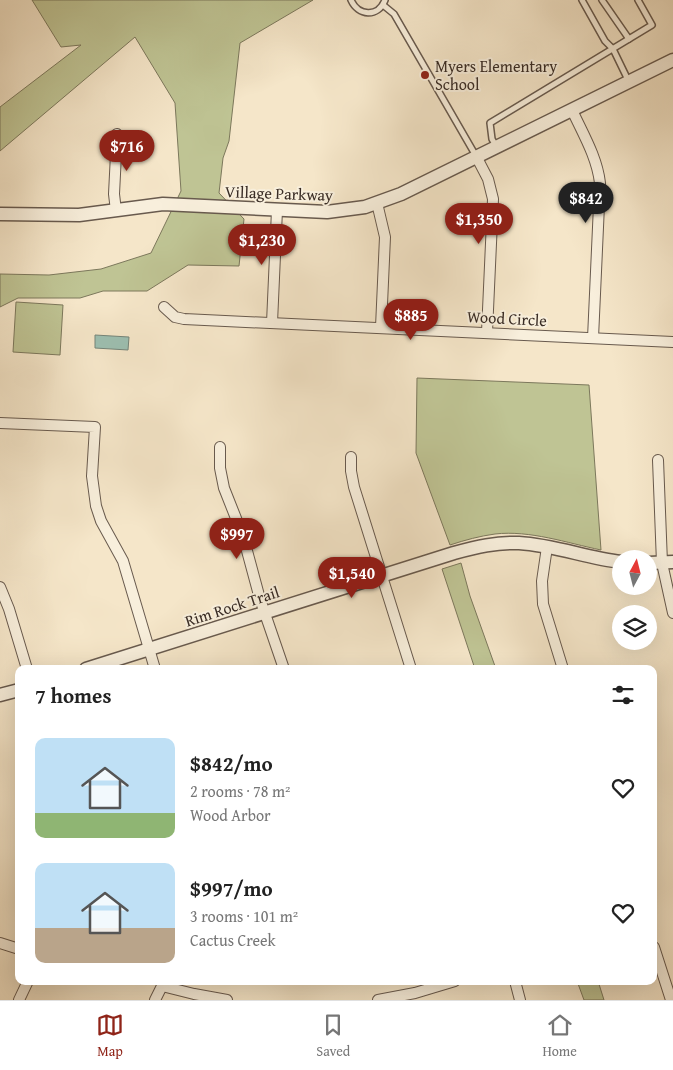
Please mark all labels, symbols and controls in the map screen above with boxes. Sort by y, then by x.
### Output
place label: Myers Elementary School [435,54,557,96]
marker: Myers Elementary School [419,69,431,81]
pin: $716 [97,130,157,172]
text: $716 [110,134,144,158]
street label: Village Parkway [225,179,333,207]
pin: $842 [556,182,616,224]
text: $842 [569,186,603,210]
pin: $1,350 [438,202,520,245]
text: $1,350 [456,207,502,231]
pin: $1,230 [221,224,303,266]
text: $1,230 [239,228,285,252]
pin: $885 [381,298,441,341]
text: $885 [394,303,428,327]
street label: Wood Circle [467,304,547,332]
pin: $997 [207,518,267,560]
text: $997 [220,522,254,546]
north arrow [612,550,658,595]
map controls [612,550,657,650]
pin: $1,540 [311,556,393,599]
text: $1,540 [329,561,375,585]
street label: Rim Rock Trail [182,579,283,633]
button: layers [612,605,657,650]
text: 7 homes [35,680,111,711]
icon: filters [609,681,637,709]
text: $842/mo [190,748,273,779]
icon: home [75,758,135,818]
icon: heart [609,774,637,802]
text: 2 rooms · 78 m² [190,779,290,803]
text: Wood Arbor [190,803,271,827]
text: $997/mo [190,873,273,904]
icon: home [75,883,135,943]
icon: heart [609,899,637,927]
text: 3 rooms · 101 m² [190,904,298,928]
text: Cactus Creek [190,928,276,952]
tab: Map [96,1011,124,1061]
tab: Saved [316,1011,350,1061]
tab: Home [542,1011,577,1061]

